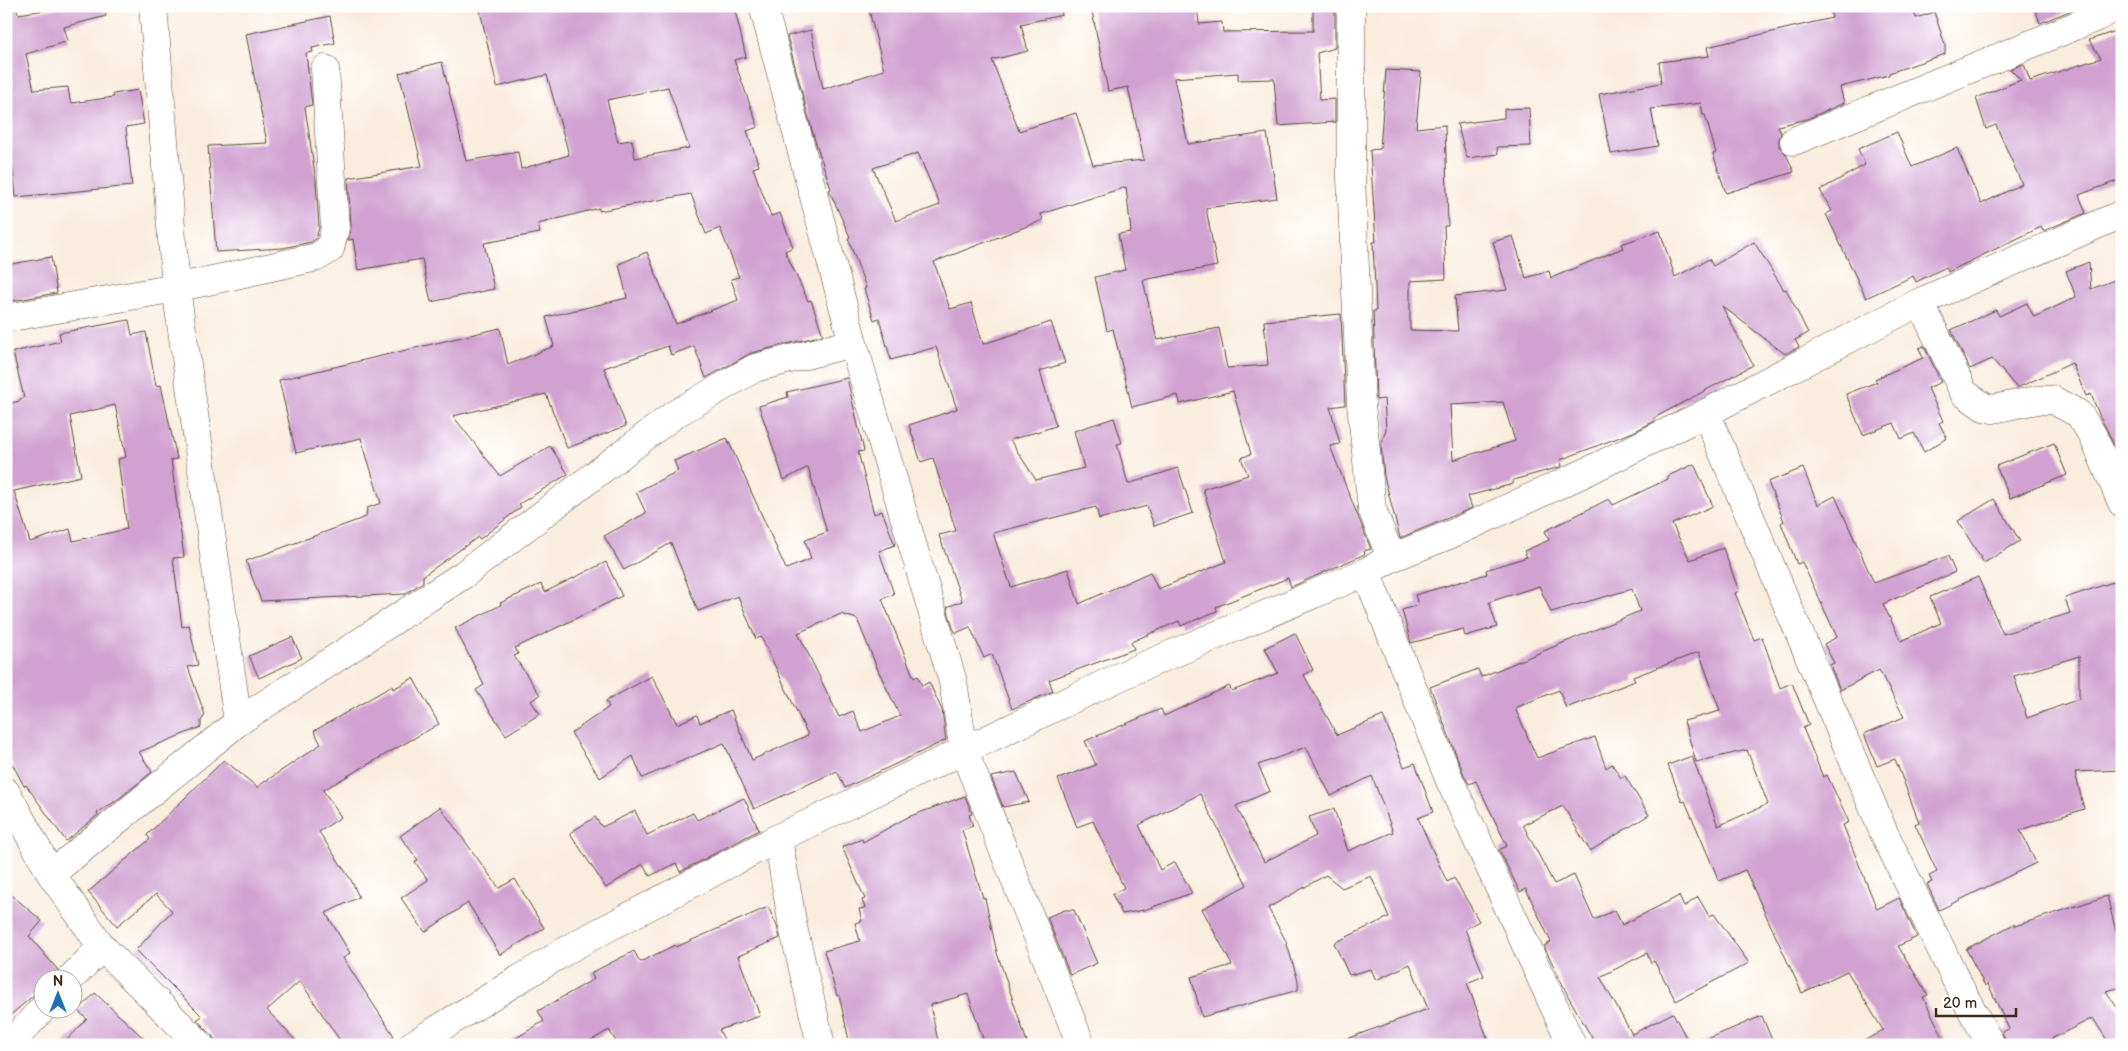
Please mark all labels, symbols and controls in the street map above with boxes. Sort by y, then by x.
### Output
north arrow [32,968,82,1018]
text: N [53,973,63,990]
scale bar [1936,986,2016,1018]
text: 20 m [1943,994,1977,1013]

